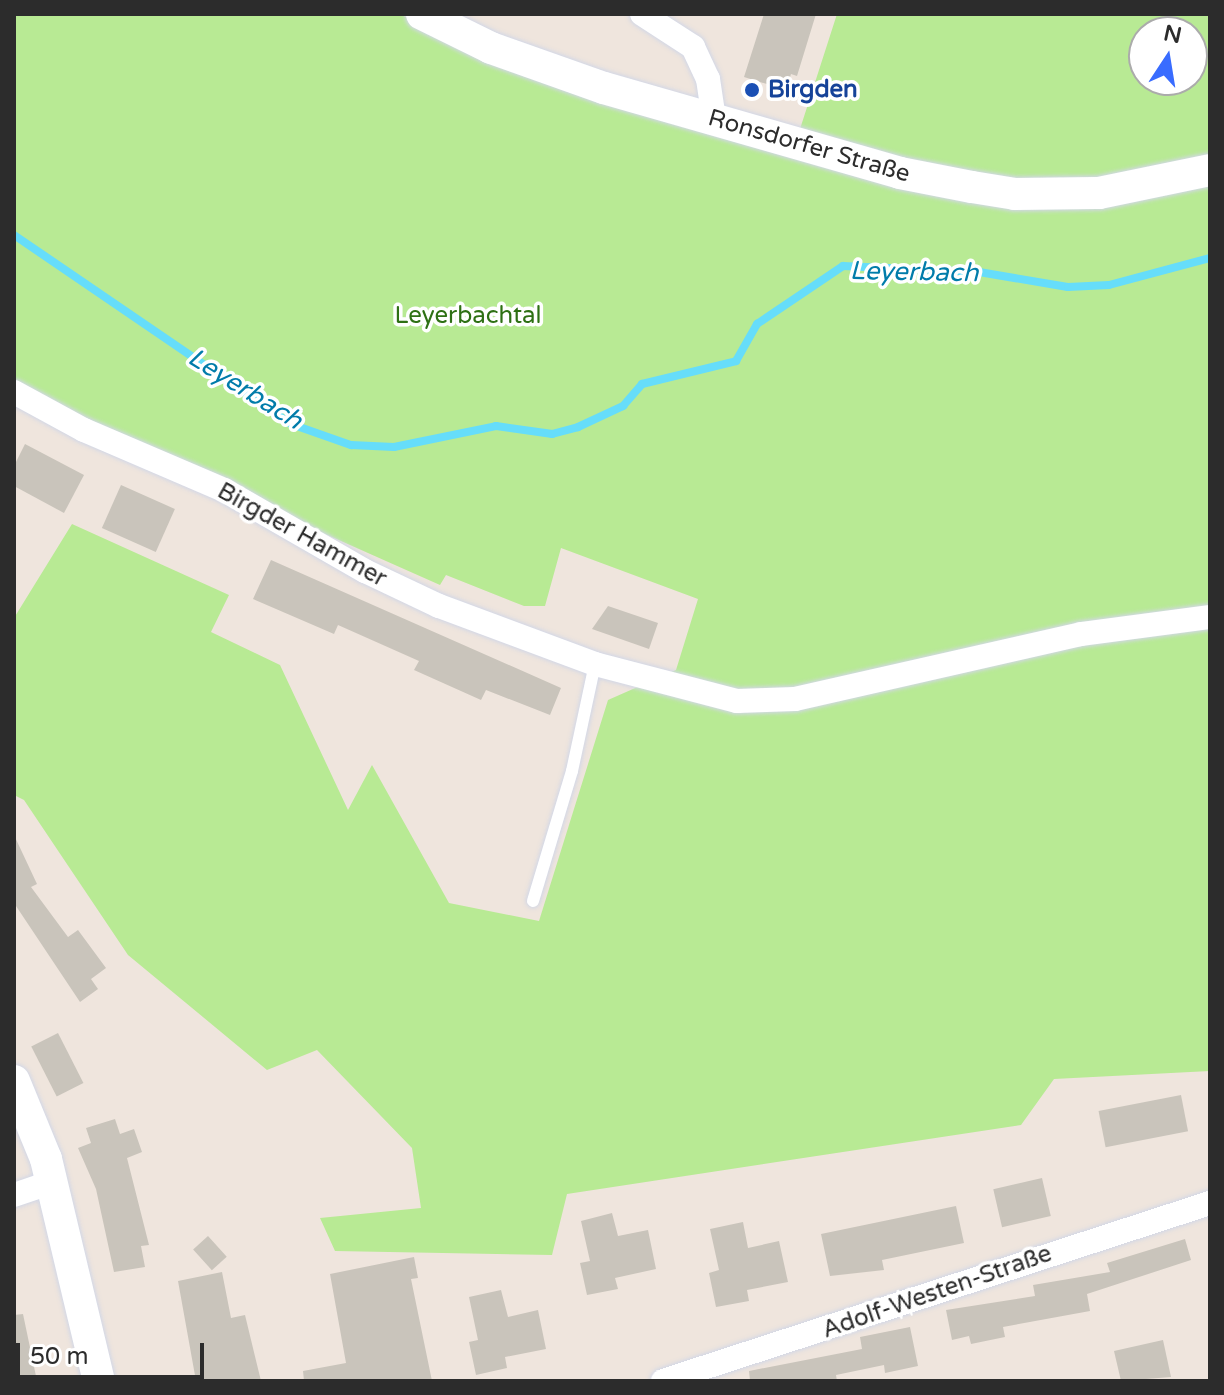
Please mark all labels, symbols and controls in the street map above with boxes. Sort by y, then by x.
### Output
north arrow [1128,16,1208,96]
text: N [1161,20,1184,49]
place label: Birgden [768,76,858,104]
marker: Birgden [743,81,761,99]
street label: Ronsdorfer Straße [705,103,913,189]
water label: Leyerbach [849,255,979,289]
park label: Leyerbachtal [394,302,542,330]
water label: Leyerbach [182,342,308,436]
street label: Birgder Hammer [212,477,392,593]
street label: Adolf-Westen-Straße [819,1239,1055,1345]
scale bar [20,1327,208,1377]
text: 50 m [30,1342,88,1371]

